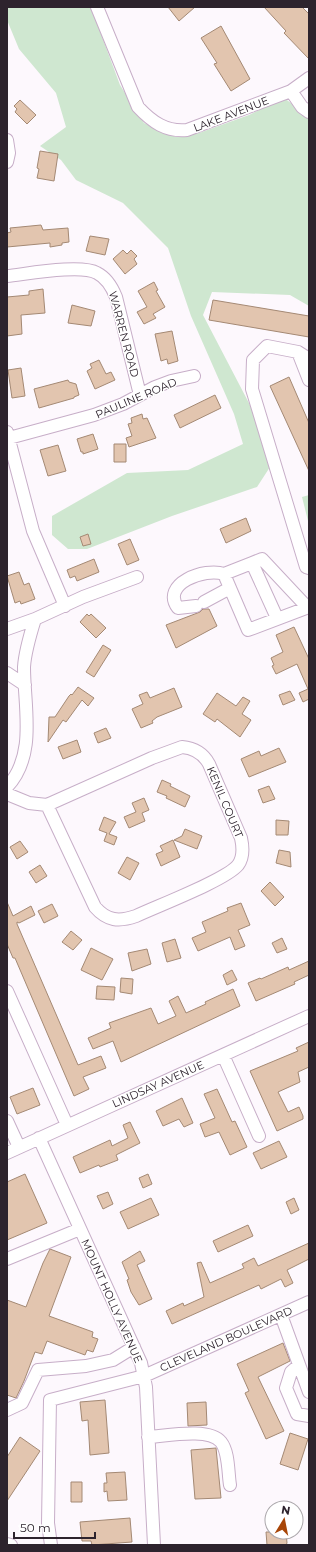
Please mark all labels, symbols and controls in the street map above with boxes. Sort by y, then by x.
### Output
street label: LAKE AVENUE [191,93,271,135]
street label: WARREN ROAD [106,289,142,379]
street label: PAULINE ROAD [93,375,179,421]
street label: KENIL COURT [204,764,247,840]
street label: LINDSAY AVENUE [110,1057,206,1111]
street label: MOUNT HOLLY AVENUE [78,1237,146,1365]
street label: CLEVELAND BOULEVARD [157,1303,295,1375]
north arrow [264,1500,304,1540]
text: N [280,1502,291,1518]
scale bar [14,1514,95,1540]
text: 50 m [20,1520,51,1535]

